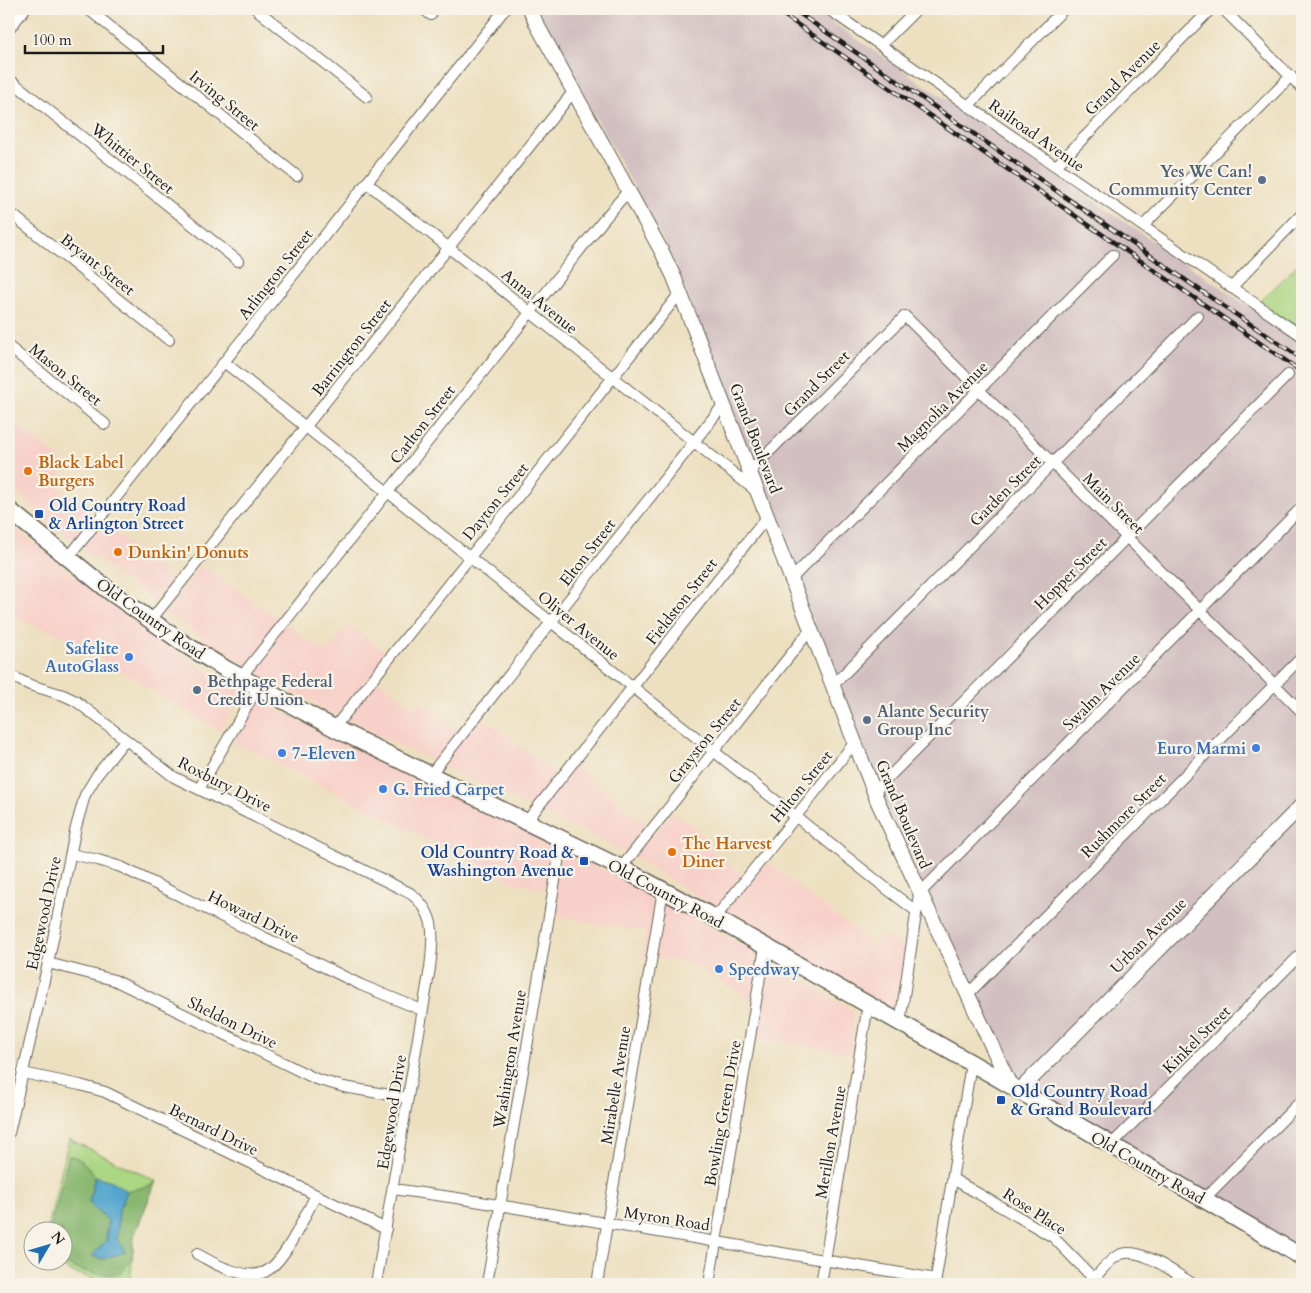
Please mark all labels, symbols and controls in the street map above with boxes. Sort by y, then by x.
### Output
scale bar [25,22,162,54]
text: 100 m [32,30,72,50]
street label: Grand Avenue [1080,35,1166,121]
street label: Irving Street [185,66,264,136]
street label: Railroad Avenue [984,94,1089,177]
street label: Whittier Street [85,118,179,199]
place label: Yes We Can! Community Center [1108,161,1253,201]
marker: Yes We Can! Community Center [1256,174,1268,186]
street label: Arlington Street [233,225,318,325]
street label: Bryant Street [56,229,139,301]
street label: Anna Avenue [496,264,582,339]
street label: Barrington Street [307,295,397,401]
street label: Mason Street [24,339,106,411]
street label: Grand Street [779,346,855,422]
street label: Magnolia Avenue [892,356,993,457]
street label: Grand Boulevard [724,380,786,497]
street label: Carlton Street [385,381,461,469]
street label: Garden Street [965,450,1046,531]
place label: Black Label Burgers [38,452,124,492]
street label: Dayton Street [458,458,534,545]
marker: Black Label Burgers [22,465,34,477]
street label: Main Street [1078,468,1149,539]
place label: Old Country Road & Arlington Street [49,495,186,535]
marker: Old Country Road & Arlington Street [33,508,45,520]
street label: Elton Street [555,515,621,591]
street label: Hopper Street [1029,532,1112,615]
place label: Dunkin' Donuts [128,542,249,564]
marker: Dunkin' Donuts [112,546,124,558]
street label: Fieldston Street [641,554,723,650]
street label: Old Country Road [92,573,210,665]
street label: Oliver Avenue [533,586,624,666]
place label: Safelite AutoGlass [45,638,119,678]
street label: Swalm Avenue [1058,648,1145,735]
marker: Safelite AutoGlass [123,651,135,663]
place label: Bethpage Federal Credit Union [207,671,333,711]
marker: Bethpage Federal Credit Union [191,684,203,696]
street label: Grayston Street [663,693,746,788]
place label: Alante Security Group Inc [877,701,989,741]
marker: Alante Security Group Inc [861,714,873,726]
place label: Euro Marmi [1157,738,1246,760]
marker: Euro Marmi [1250,742,1262,754]
place label: 7-Eleven [292,743,356,765]
street label: Hilton Street [766,746,838,828]
marker: 7-Eleven [276,747,288,759]
street label: Roxbury Drive [174,752,275,818]
street label: Grand Boulevard [870,757,936,873]
street label: Rushmore Street [1076,768,1171,863]
place label: G. Fried Carpet [393,779,504,801]
marker: G. Fried Carpet [377,783,389,795]
place label: The Harvest Diner [682,833,772,873]
place label: Old Country Road & Washington Avenue [420,842,575,882]
marker: The Harvest Diner [666,846,678,858]
street label: Edgewood Drive [21,854,67,972]
street label: Old Country Road [604,854,728,934]
marker: Old Country Road & Washington Avenue [578,855,590,867]
street label: Howard Drive [204,885,303,949]
street label: Urban Avenue [1106,893,1192,979]
place label: Speedway [729,959,800,981]
marker: Speedway [713,963,725,975]
street label: Washington Avenue [488,988,532,1131]
street label: Sheldon Drive [184,992,281,1054]
street label: Kinkel Street [1158,1001,1236,1079]
street label: Mirabelle Avenue [596,1024,636,1146]
street label: Bowling Green Drive [699,1038,747,1188]
street label: Edgewood Drive [372,1053,412,1171]
place label: Old Country Road & Grand Boulevard [1011,1081,1152,1121]
street label: Merillon Avenue [810,1084,852,1201]
marker: Old Country Road & Grand Boulevard [995,1094,1007,1106]
street label: Bernard Drive [165,1099,262,1161]
street label: Old Country Road [1086,1126,1209,1210]
street label: Rose Place [998,1183,1070,1241]
street label: Myron Road [622,1201,712,1237]
north arrow [22,1220,72,1270]
text: N [47,1228,69,1249]

